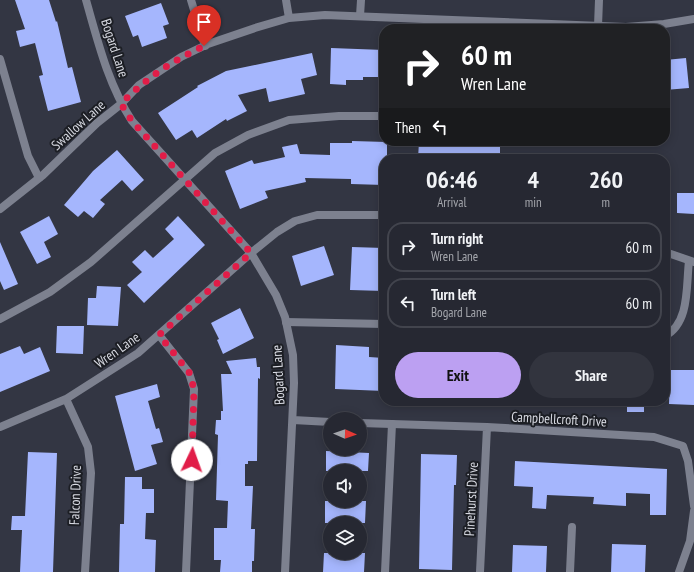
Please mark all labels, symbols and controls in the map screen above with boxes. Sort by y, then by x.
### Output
pin [187,5,221,46]
icon: arrive [193,11,215,33]
street label: Bogard Lane [97,17,133,80]
text: 60 m [461,36,512,73]
icon: right [395,40,447,92]
text: Wren Lane [461,72,526,95]
street label: Swallow Lane [47,96,109,154]
icon: left [429,116,451,138]
text: Then [395,118,421,137]
text: 06:46 [426,164,478,195]
text: 4 [527,164,539,195]
text: 260 [589,164,623,195]
text: Arrival [437,194,467,211]
text: min [525,194,542,211]
text: m [602,194,610,211]
text: Turn right [431,229,483,248]
icon: right [397,236,419,258]
text: 60 m [626,238,652,257]
text: Wren Lane [431,248,478,265]
text: Turn left [431,285,476,304]
icon: left [397,292,419,314]
text: 60 m [626,294,652,313]
text: Bogard Lane [431,304,487,321]
street label: Wren Lane [91,328,143,372]
street label: Bogard Lane [267,344,289,406]
button: Exit [395,352,521,398]
button: Share [529,352,654,398]
street label: Campbellcroft Drive [511,408,608,431]
north arrow [323,412,367,456]
map controls [323,412,367,560]
position arrow [171,439,213,481]
street label: Pinehurst Drive [460,461,482,537]
street label: Falcon Drive [65,464,85,525]
button: sound [323,464,367,508]
button: layers [323,516,367,560]

